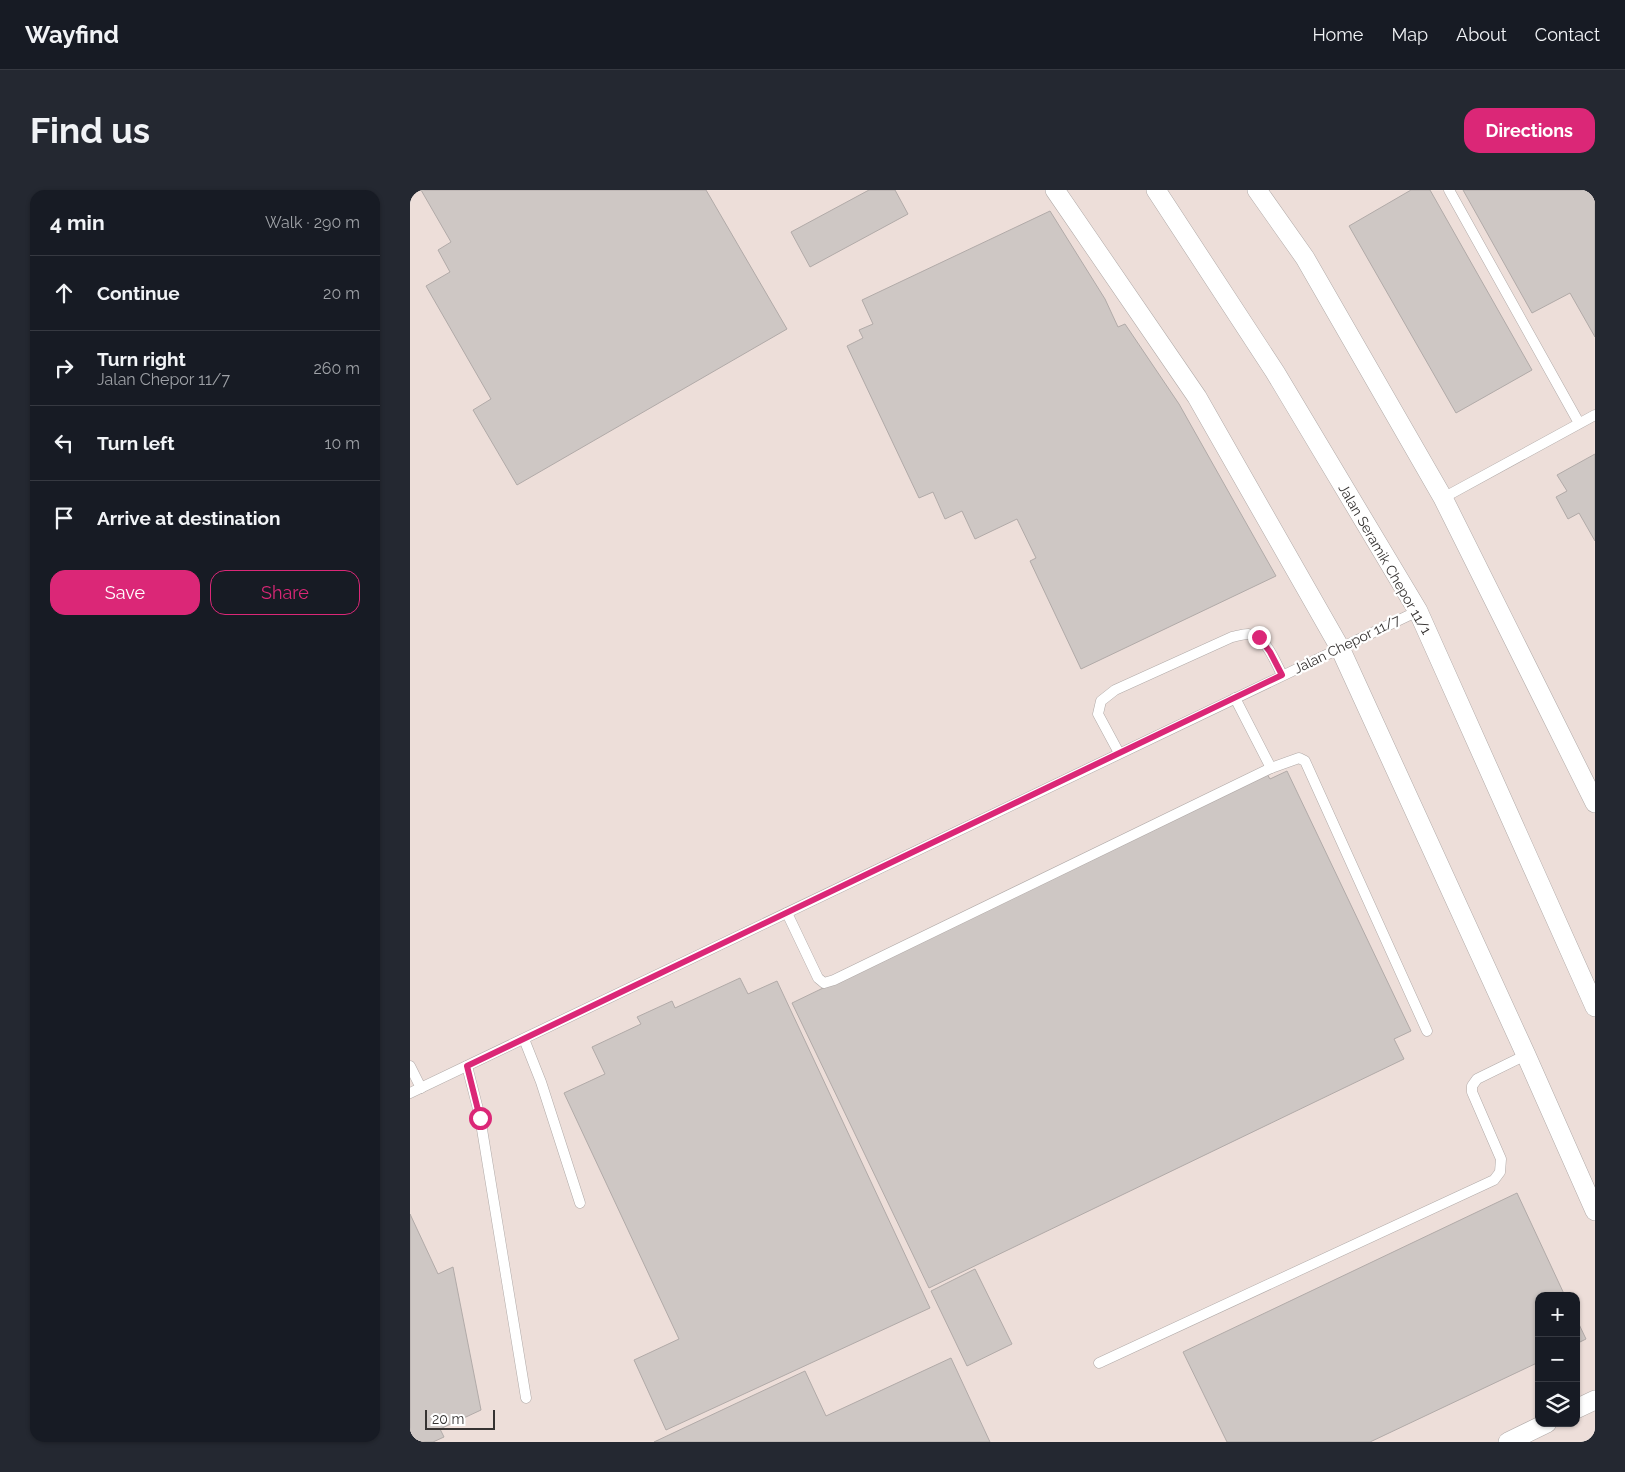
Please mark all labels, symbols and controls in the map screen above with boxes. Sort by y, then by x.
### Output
text: Wayfind [25,20,119,49]
text: Home [1312,24,1363,45]
text: Map [1391,24,1428,45]
text: About [1456,24,1507,45]
text: Contact [1535,24,1600,45]
button: Directions [1464,108,1595,153]
text: Find us [30,110,150,151]
text: 4 min [50,210,105,235]
text: Walk · 290 m [265,213,360,232]
icon: ahead [50,279,78,307]
text: Continue [97,282,180,304]
text: 20 m [323,284,360,303]
text: Turn right [97,348,186,370]
icon: right [50,354,78,382]
text: 260 m [313,359,360,378]
text: Jalan Chepor 11/7 [97,370,230,389]
icon: left [50,429,78,457]
text: Turn left [97,432,174,454]
text: 10 m [325,434,360,453]
street label: Jalan Seramik Chepor 11/1 [1335,481,1435,637]
icon: arrive [50,504,78,532]
text: Arrive at destination [97,507,281,529]
button: Save [50,570,200,615]
button: Share [210,570,360,615]
street label: Jalan Chepor 11/7 [1291,611,1403,677]
route end [1248,626,1271,649]
route start [469,1107,492,1130]
map controls [1535,1292,1580,1427]
button: + [1535,1292,1580,1337]
button: − [1535,1337,1580,1382]
button: layers [1535,1382,1580,1427]
scale bar [425,1407,495,1430]
text: 20 m [432,1411,464,1427]

